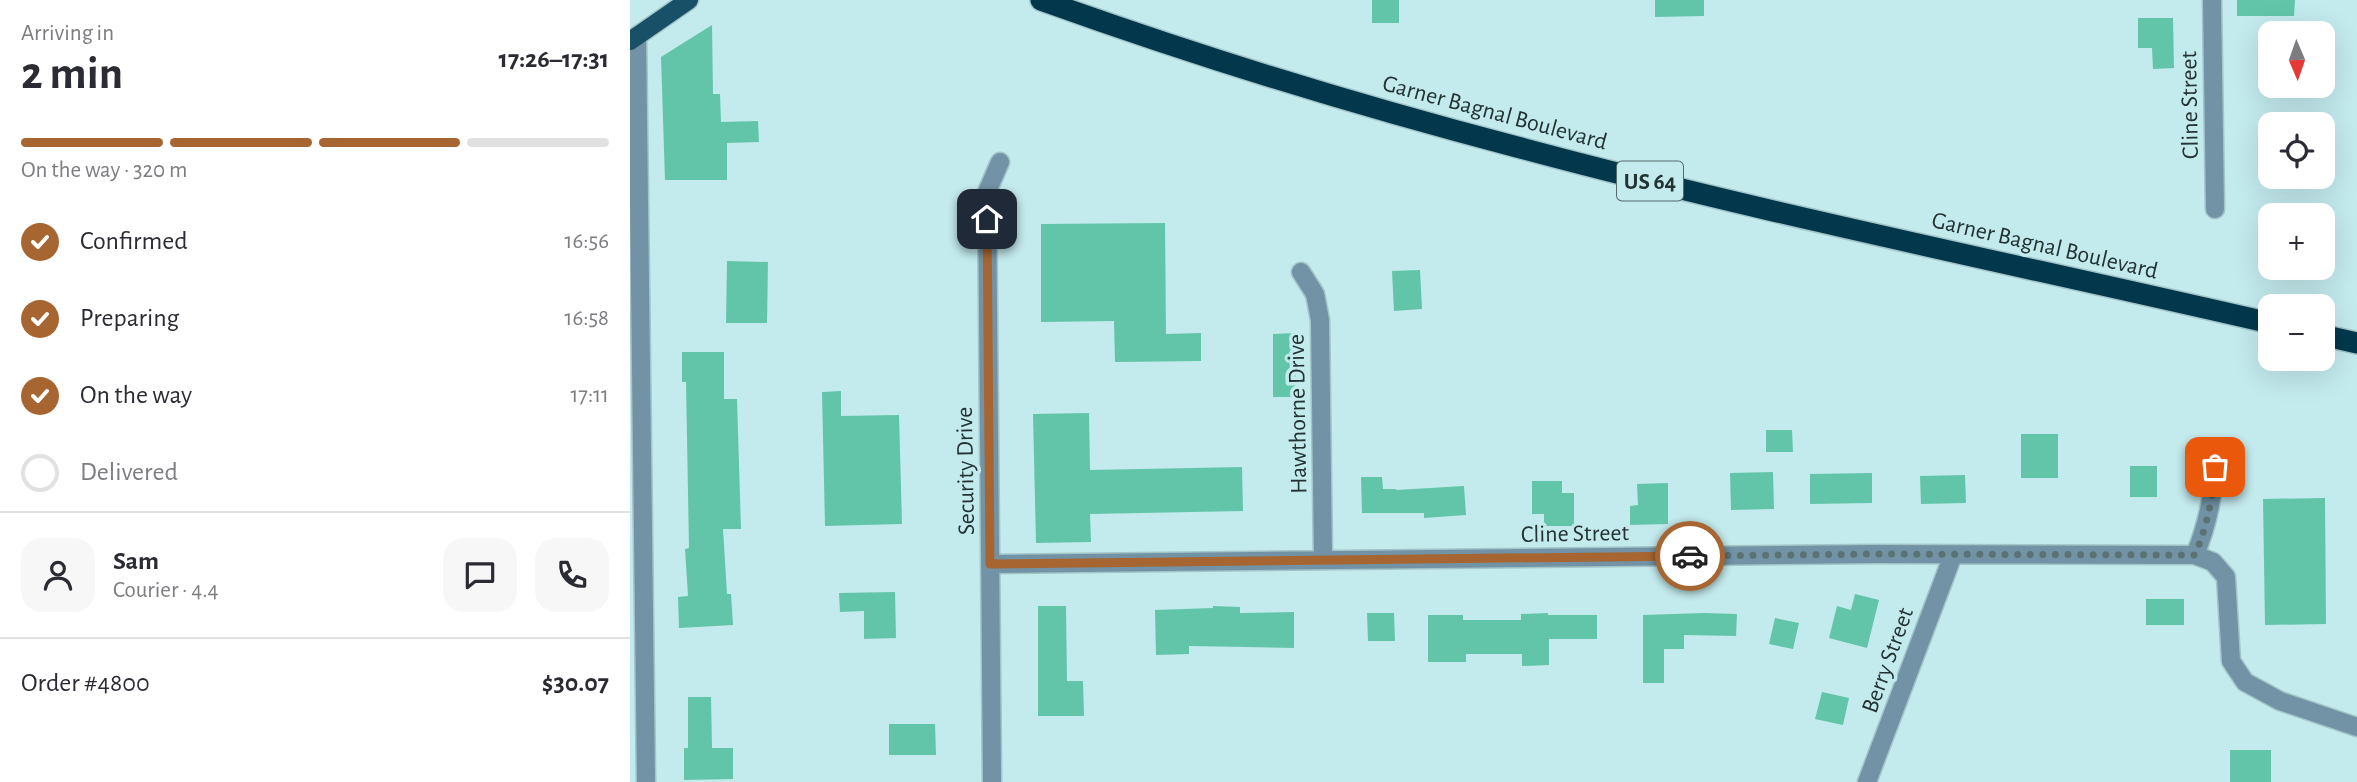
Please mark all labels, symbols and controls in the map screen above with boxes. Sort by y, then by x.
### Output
north arrow [2258,21,2334,98]
map controls [2258,21,2335,371]
text: Arriving in [21,22,114,45]
text: 17:26–17:31 [499,46,609,72]
street label: Cline Street [2177,50,2203,159]
text: 2 min [21,51,123,97]
street label: Garner Bagnal Boulevard [1380,71,1610,155]
button: locate [2258,112,2335,189]
text: On the way · 320 m [21,159,187,182]
road number: US 64 [1617,162,1683,200]
pin [957,189,1017,249]
icon: home [968,200,1006,238]
button: + [2258,203,2335,280]
street label: Garner Bagnal Boulevard [1929,208,2160,284]
icon: check [21,223,59,261]
text: Confirmed [80,228,188,254]
text: 16:56 [565,230,609,253]
button: − [2258,294,2335,371]
icon: check [21,300,59,338]
text: Preparing [80,305,179,331]
text: 16:58 [564,307,609,330]
street label: Hawthorne Drive [1285,334,1311,494]
icon: check [21,377,59,415]
text: On the way [80,382,192,408]
text: 17:11 [570,384,609,407]
street label: Security Drive [953,407,979,535]
pin [2185,437,2245,497]
icon: bag [2196,448,2234,486]
text: Delivered [80,459,178,485]
street label: Cline Street [1521,521,1630,547]
courier [1655,521,1725,591]
icon: car [1671,537,1709,575]
button: person [21,538,95,612]
button: chat [443,538,517,612]
button: phone [535,538,609,612]
text: Sam [113,548,159,574]
text: Courier · 4.4 [113,579,219,602]
street label: Berry Street [1858,604,1918,716]
text: Order #4800 [21,670,150,696]
text: $30.07 [542,670,609,696]

